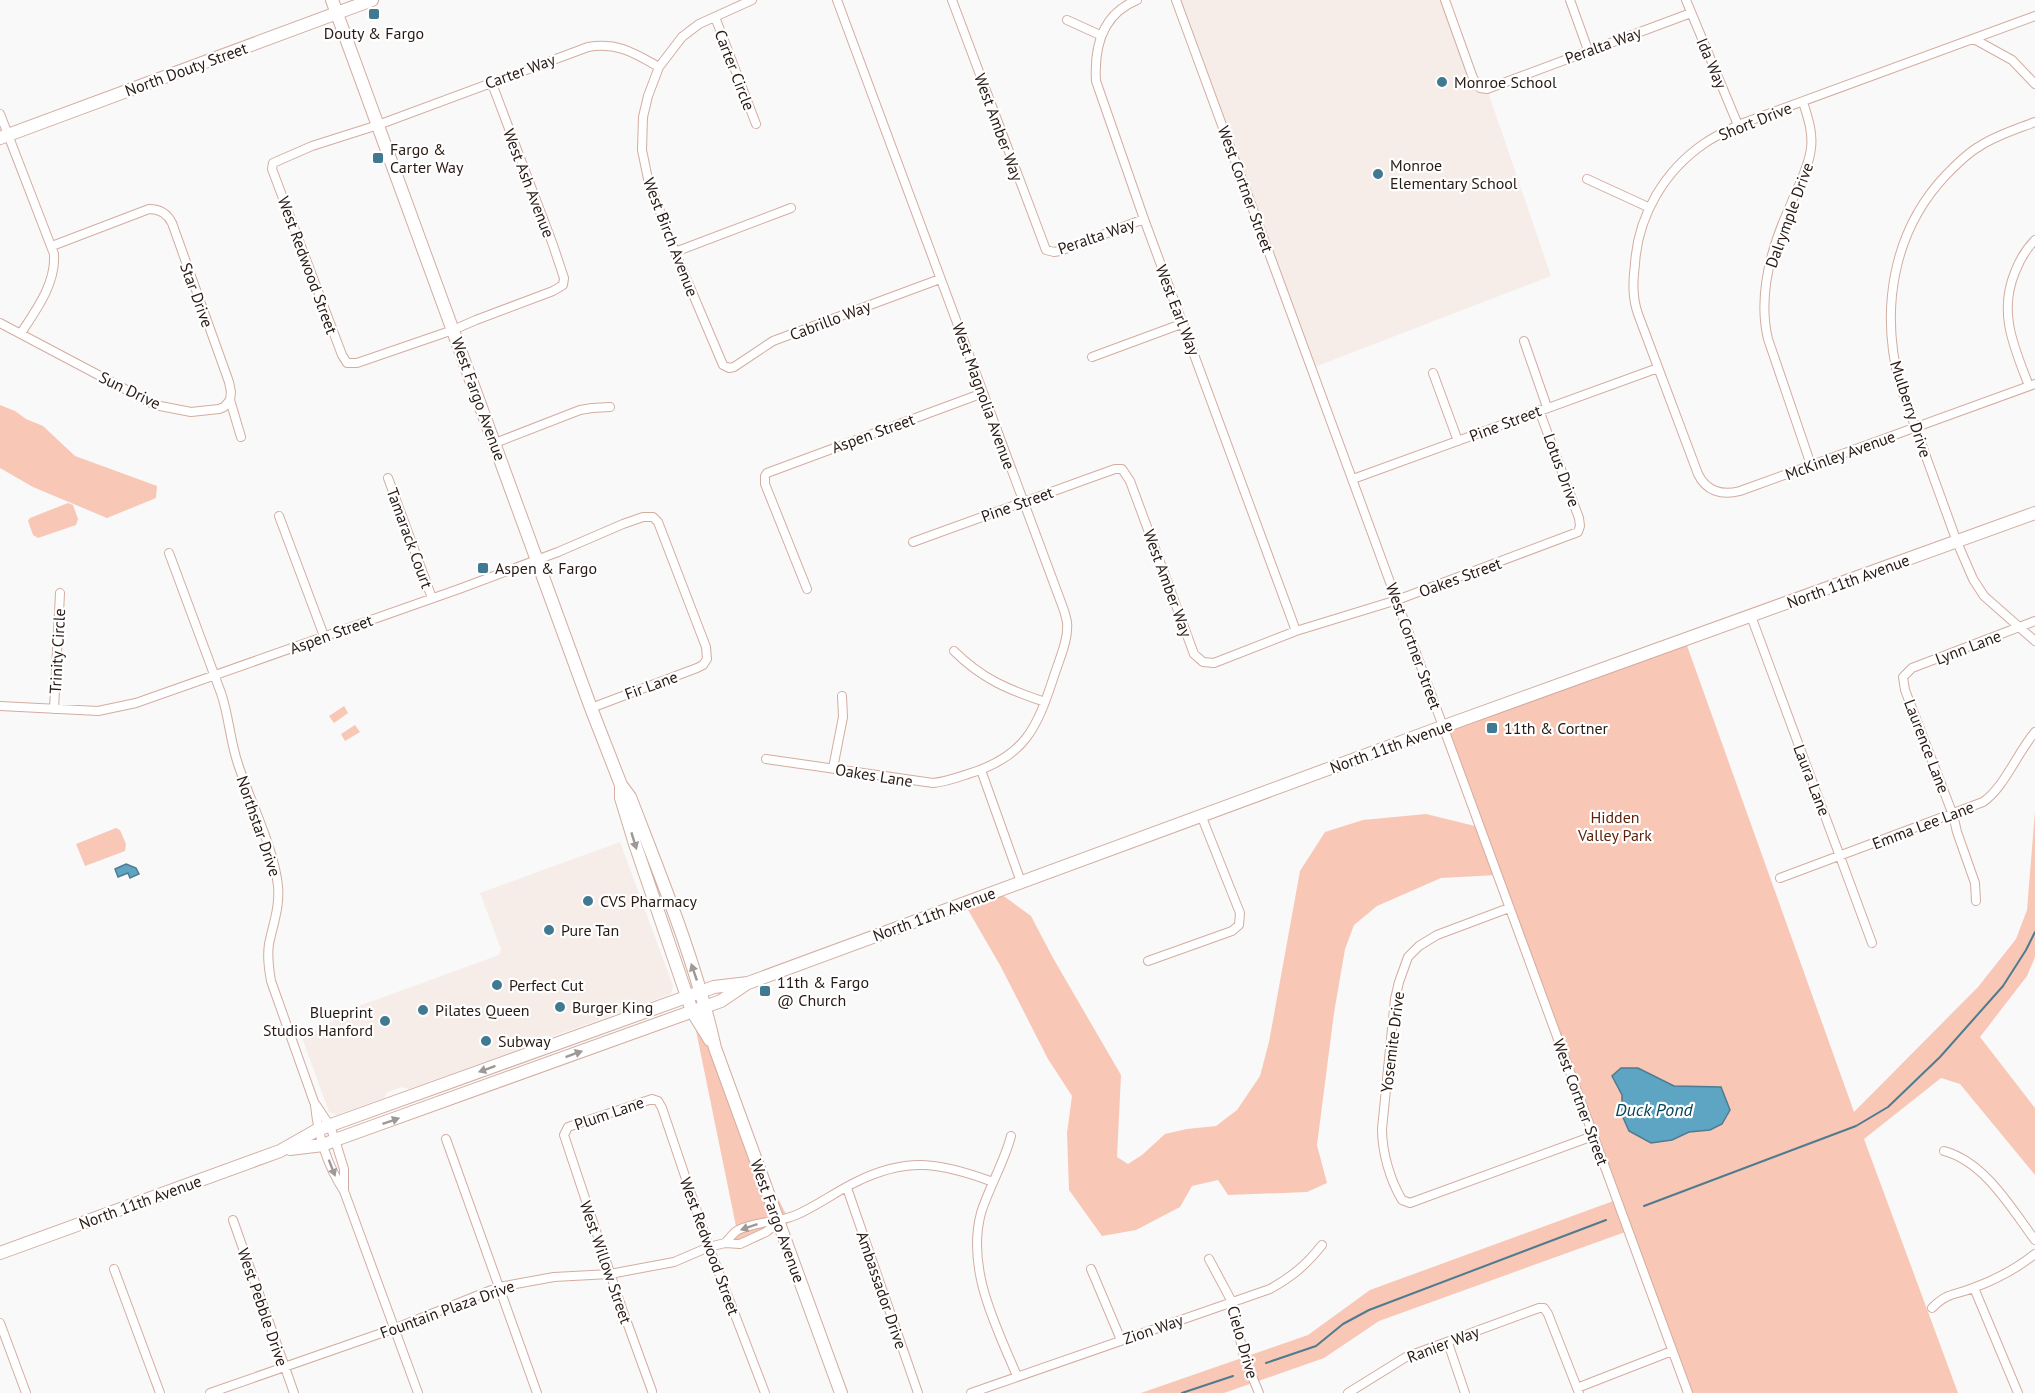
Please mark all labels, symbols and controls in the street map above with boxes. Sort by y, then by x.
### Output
marker: Douty & Fargo [367,7,381,21]
street label: Peralta Way [1562,22,1644,68]
place label: Douty & Fargo [324,23,424,43]
street label: Carter Circle [710,27,760,113]
street label: Ida Way [1692,35,1732,92]
street label: North Douty Street [122,37,250,100]
street label: Carter Way [482,49,558,93]
street label: West Amber Way [970,70,1028,184]
place label: Monroe School [1454,72,1557,92]
marker: Monroe School [1435,75,1449,89]
street label: Short Drive [1715,97,1795,145]
street label: West Cortner Street [1214,123,1278,255]
street label: West Ash Avenue [499,126,559,240]
place label: Fargo & Carter Way [390,139,464,177]
marker: Fargo & Carter Way [371,151,385,165]
place label: Monroe Elementary School [1390,155,1518,193]
street label: Dalrymple Drive [1761,160,1817,270]
marker: Monroe Elementary School [1371,167,1385,181]
street label: West Birch Avenue [639,175,703,299]
street label: West Redwood Street [274,193,342,337]
street label: Peralta Way [1055,213,1138,258]
street label: Star Drive [176,260,218,330]
street label: West Earl Way [1152,262,1205,359]
street label: Cabrillo Way [787,295,874,345]
street label: West Magnolia Avenue [948,320,1020,472]
street label: West Fargo Avenue [447,335,511,463]
street label: Mulberry Drive [1886,358,1936,460]
street label: Sun Drive [96,367,164,413]
street label: Pine Street [1466,400,1544,446]
street label: Aspen Street [829,409,918,457]
street label: McKinley Avenue [1782,426,1898,484]
street label: Lotus Drive [1539,430,1585,510]
street label: Pine Street [978,482,1056,526]
street label: Tamarack Court [383,485,438,591]
street label: West Amber Way [1139,526,1197,640]
street label: North 11th Avenue [1784,550,1912,612]
street label: Oakes Street [1416,553,1505,601]
place label: Aspen & Fargo [495,558,597,578]
marker: Aspen & Fargo [476,561,490,575]
street label: West Cortner Street [1382,580,1446,712]
street label: Trinity Circle [45,608,69,694]
street label: Aspen Street [287,610,376,658]
street label: Lynn Lane [1932,625,2004,669]
street label: Fir Lane [622,666,680,704]
street label: Laurence Lane [1900,696,1954,796]
street label: North 11th Avenue [1327,715,1455,777]
place label: 11th & Cortner [1504,718,1609,738]
marker: 11th & Cortner [1485,721,1499,735]
street label: Laura Lane [1789,741,1835,819]
street label: Oakes Lane [834,759,914,791]
street label: Northstar Drive [232,773,286,879]
street label: Emma Lee Lane [1869,796,1977,854]
park label: Hidden Valley Park [1577,807,1652,845]
one-way arrow [630,832,639,850]
street label: North 11th Avenue [870,883,998,945]
place label: CVS Pharmacy [600,891,698,911]
marker: CVS Pharmacy [581,894,595,908]
place label: Pure Tan [561,920,619,940]
marker: Pure Tan [542,923,556,937]
one-way arrow [689,963,699,981]
place label: 11th & Fargo @ Church [777,972,869,1010]
place label: Perfect Cut [509,975,584,995]
marker: Perfect Cut [490,978,504,992]
marker: 11th & Fargo @ Church [758,984,772,998]
street label: Yosemite Drive [1376,990,1408,1094]
place label: Burger King [572,997,653,1017]
place label: Pilates Queen [435,1000,530,1020]
marker: Burger King [553,1000,567,1014]
place label: Blueprint Studios Hanford [263,1002,374,1040]
marker: Pilates Queen [416,1003,430,1017]
marker: Blueprint Studios Hanford [378,1014,392,1028]
place label: Subway [498,1031,551,1051]
marker: Subway [479,1034,493,1048]
street label: West Cortner Street [1549,1036,1613,1168]
one-way arrow [565,1049,583,1059]
one-way arrow [477,1064,495,1074]
street label: Plum Lane [572,1092,646,1134]
water label: Duck Pond [1615,1098,1694,1121]
one-way arrow [382,1116,400,1126]
street label: West Fargo Avenue [746,1157,810,1285]
one-way arrow [327,1160,337,1178]
street label: North 11th Avenue [76,1171,204,1233]
street label: West Redwood Street [676,1174,744,1318]
street label: West Willow Street [576,1198,637,1327]
one-way arrow [740,1222,758,1232]
street label: Ambassador Drive [853,1229,911,1351]
street label: West Pebble Drive [233,1245,293,1369]
street label: Fountain Plaza Drive [377,1275,517,1343]
street label: Cielo Drive [1223,1303,1263,1381]
street label: Zion Way [1120,1309,1186,1349]
street label: Ranier Way [1404,1321,1482,1367]

